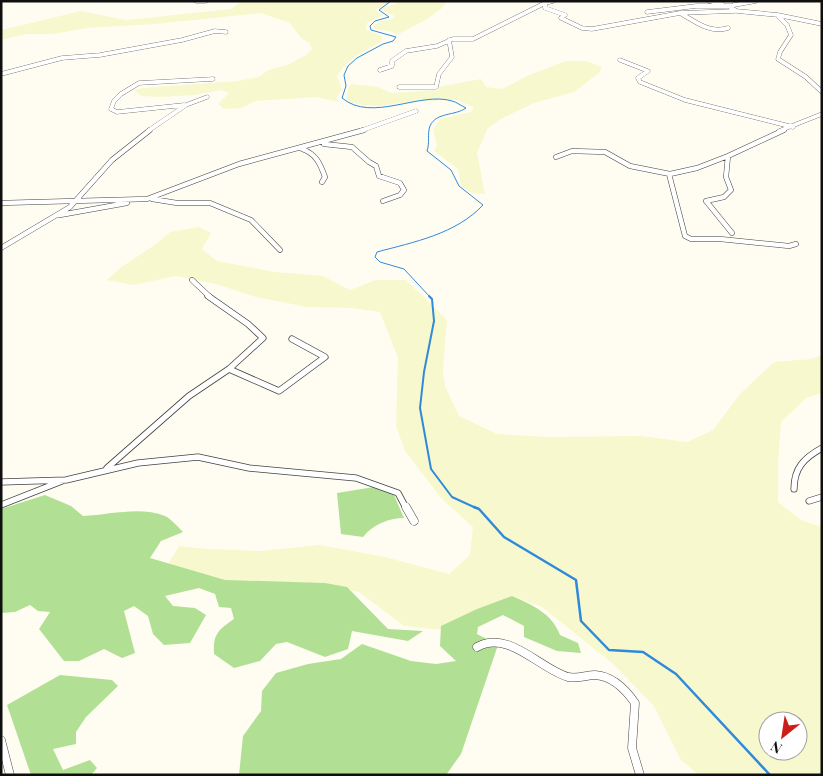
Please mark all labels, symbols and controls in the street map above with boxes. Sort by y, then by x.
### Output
north arrow [758,711,808,761]
text: N [767,737,785,758]

